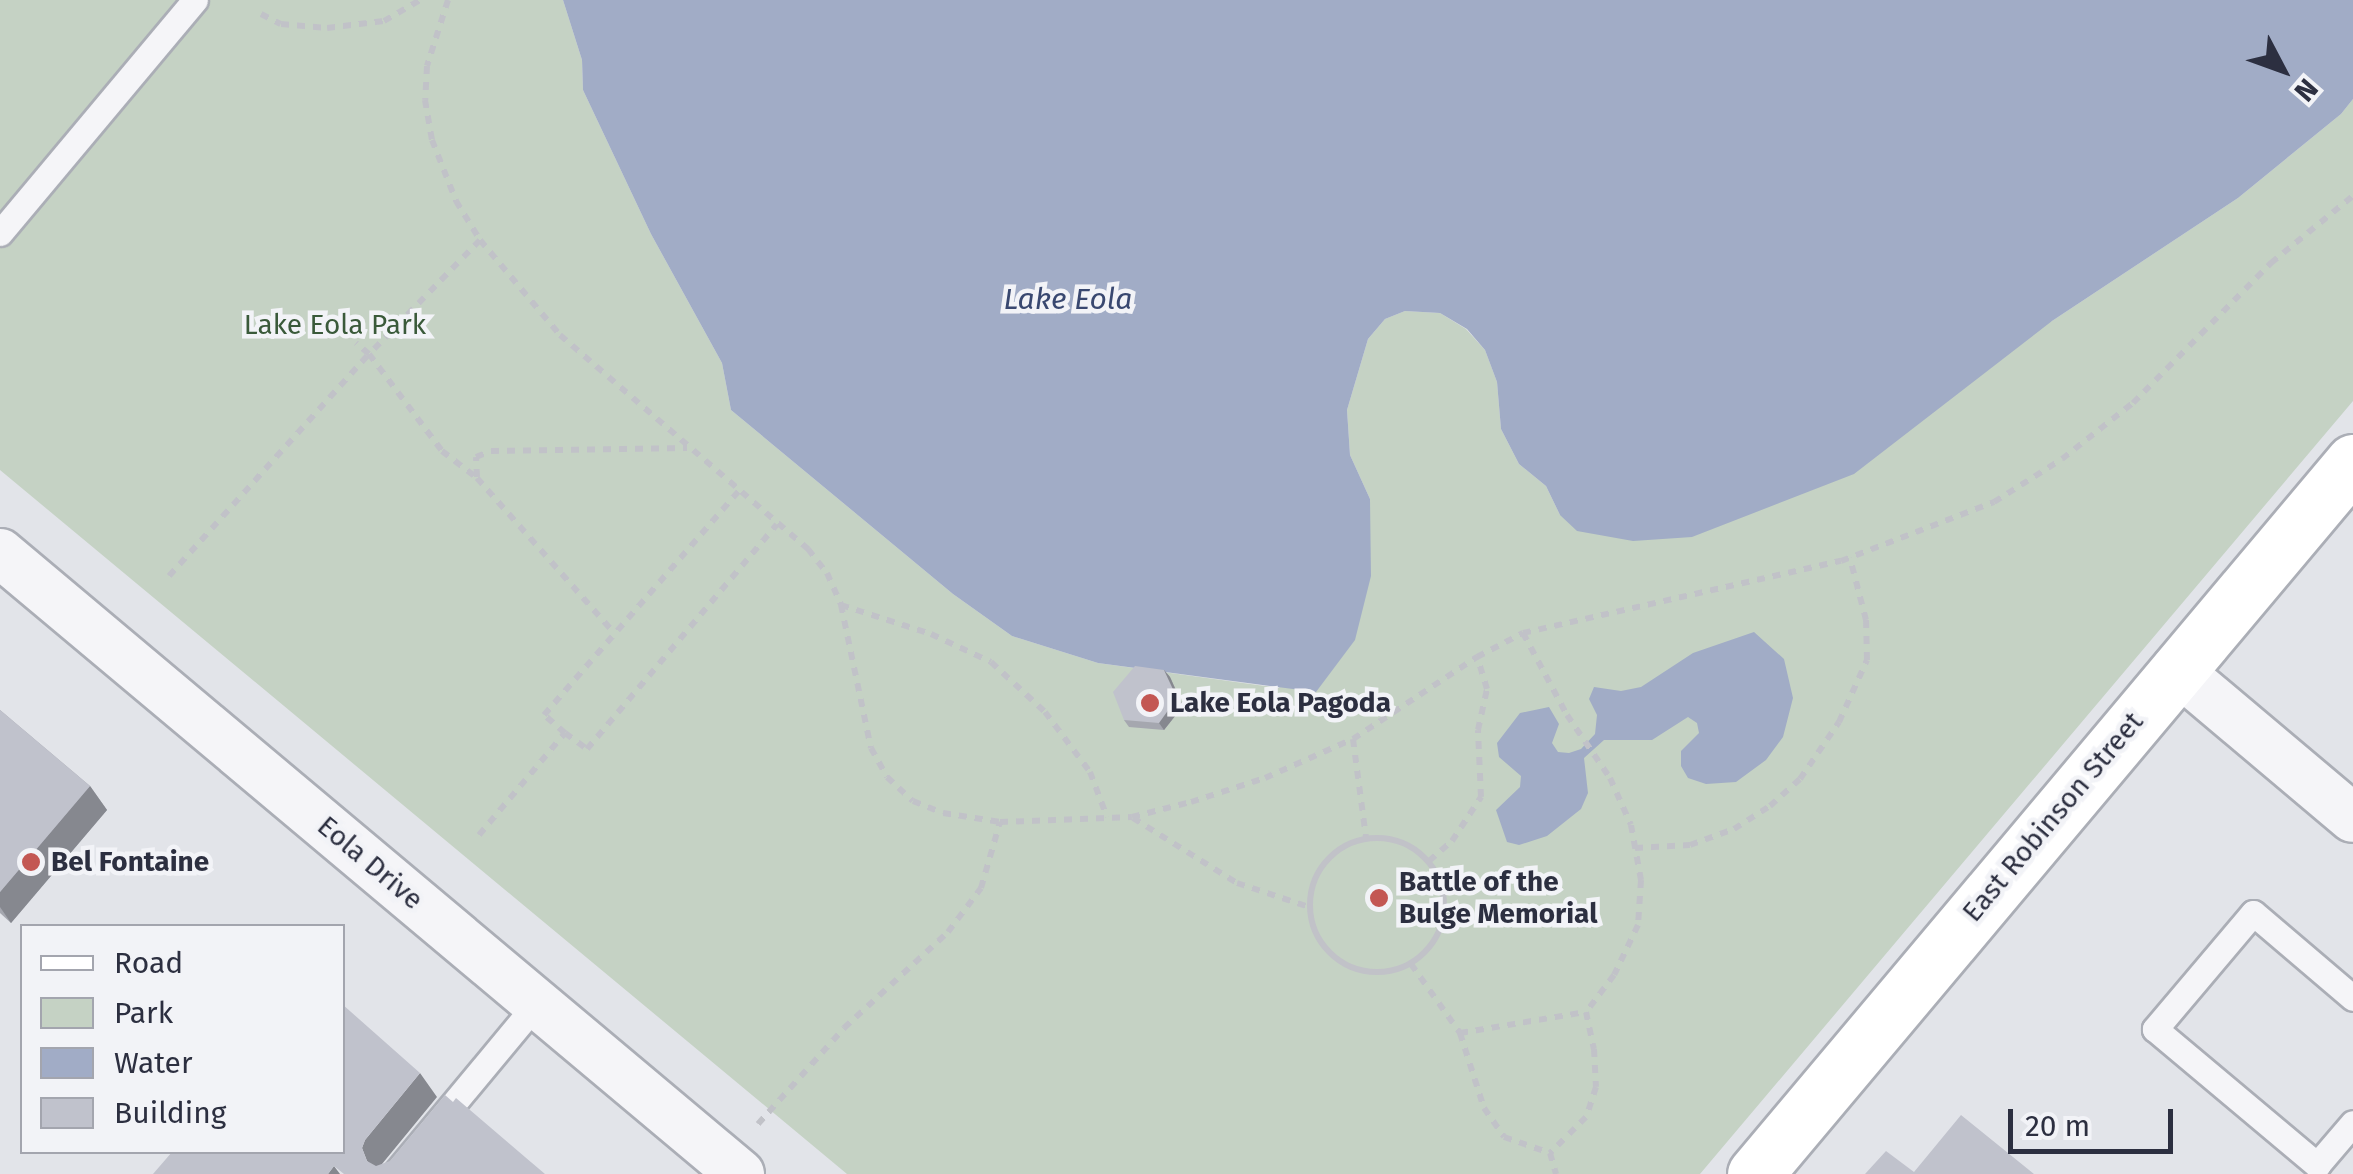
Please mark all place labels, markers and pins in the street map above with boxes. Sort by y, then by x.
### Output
place label: Lake Eola Pagoda [1170,686,1391,720]
marker: Lake Eola Pagoda [1139,692,1161,714]
place label: Bel Fontaine [51,845,209,879]
marker: Bel Fontaine [20,851,42,873]
place label: Battle of the Bulge Memorial [1399,865,1597,931]
marker: Battle of the Bulge Memorial [1368,887,1390,909]

